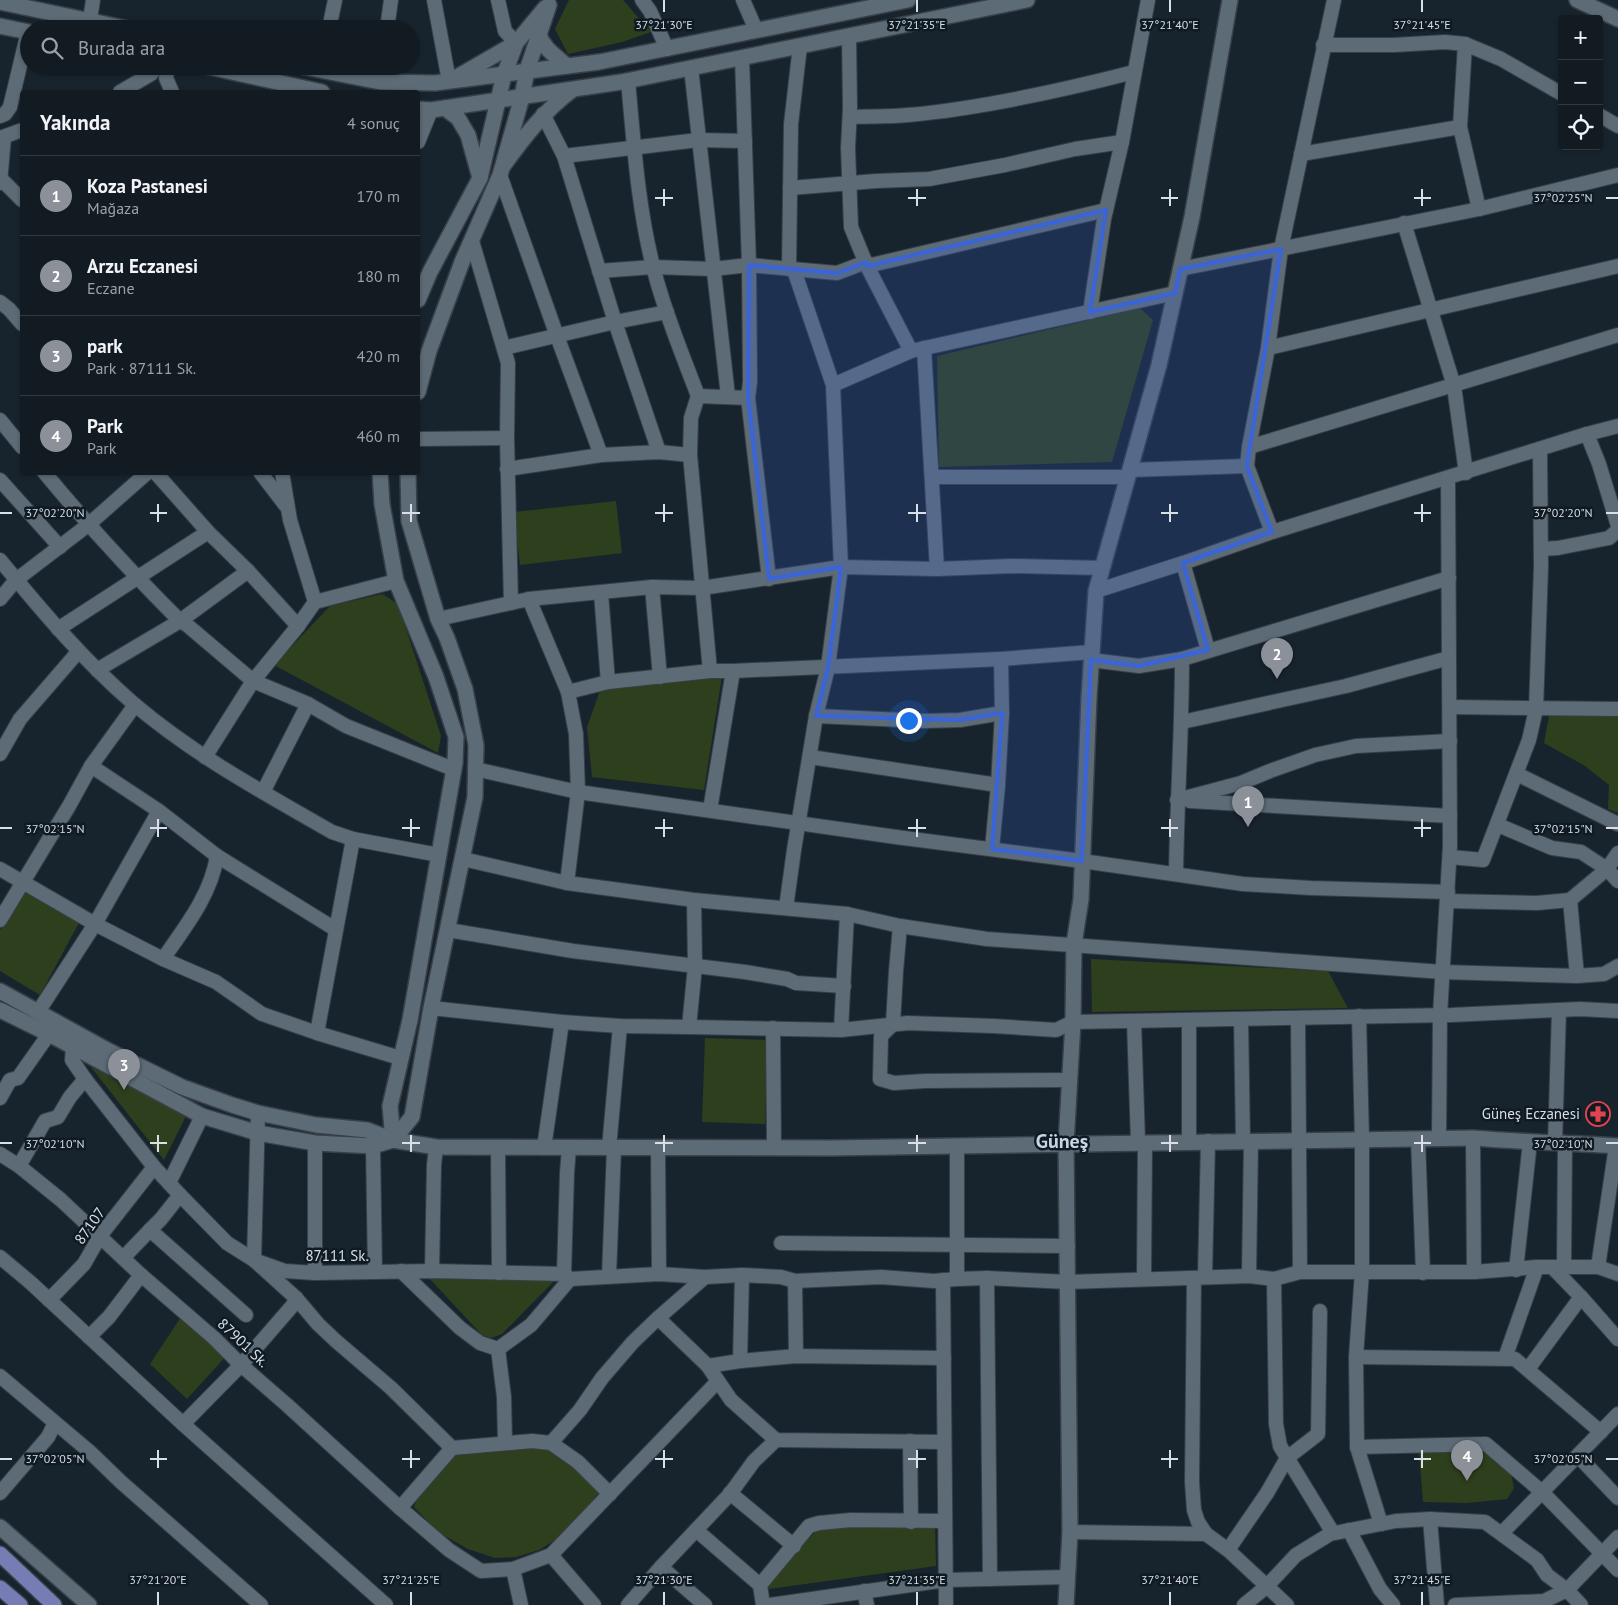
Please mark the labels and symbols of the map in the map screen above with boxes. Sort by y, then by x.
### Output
text: 37°21'30"E [635,17,693,32]
text: 37°21'35"E [888,17,946,32]
text: 37°21'40"E [1141,17,1199,32]
text: 37°21'45"E [1393,17,1451,32]
text: 37°02'25"N [1533,190,1593,205]
text: 37°02'20"N [25,505,85,520]
text: 37°02'20"N [1533,505,1593,520]
pin: 2 [1261,638,1293,679]
your location [896,708,922,734]
pin: 1 [1232,786,1264,827]
text: 37°02'15"N [25,821,85,836]
text: 37°02'15"N [1533,821,1593,836]
pin: 3 [108,1049,140,1090]
pharmacy icon: Güneş Eczanesi [1585,1101,1611,1127]
place label: Güneş Eczanesi [1482,1104,1580,1123]
district label: Güneş [1036,1128,1088,1154]
text: 37°02'10"N [25,1136,85,1151]
text: 37°02'10"N [1533,1136,1593,1151]
street label: 87107 [70,1204,109,1248]
street label: 87111 Sk. [305,1246,369,1265]
street label: 87901 Sk. [214,1314,273,1371]
pin: 4 [1451,1440,1483,1481]
text: 37°02'05"N [25,1451,85,1466]
text: 37°02'05"N [1533,1451,1593,1466]
text: 37°21'20"E [129,1572,187,1587]
text: 37°21'25"E [382,1572,440,1587]
text: 37°21'30"E [635,1572,693,1587]
text: 37°21'35"E [888,1572,946,1587]
text: 37°21'40"E [1141,1572,1199,1587]
text: 37°21'45"E [1393,1572,1451,1587]

